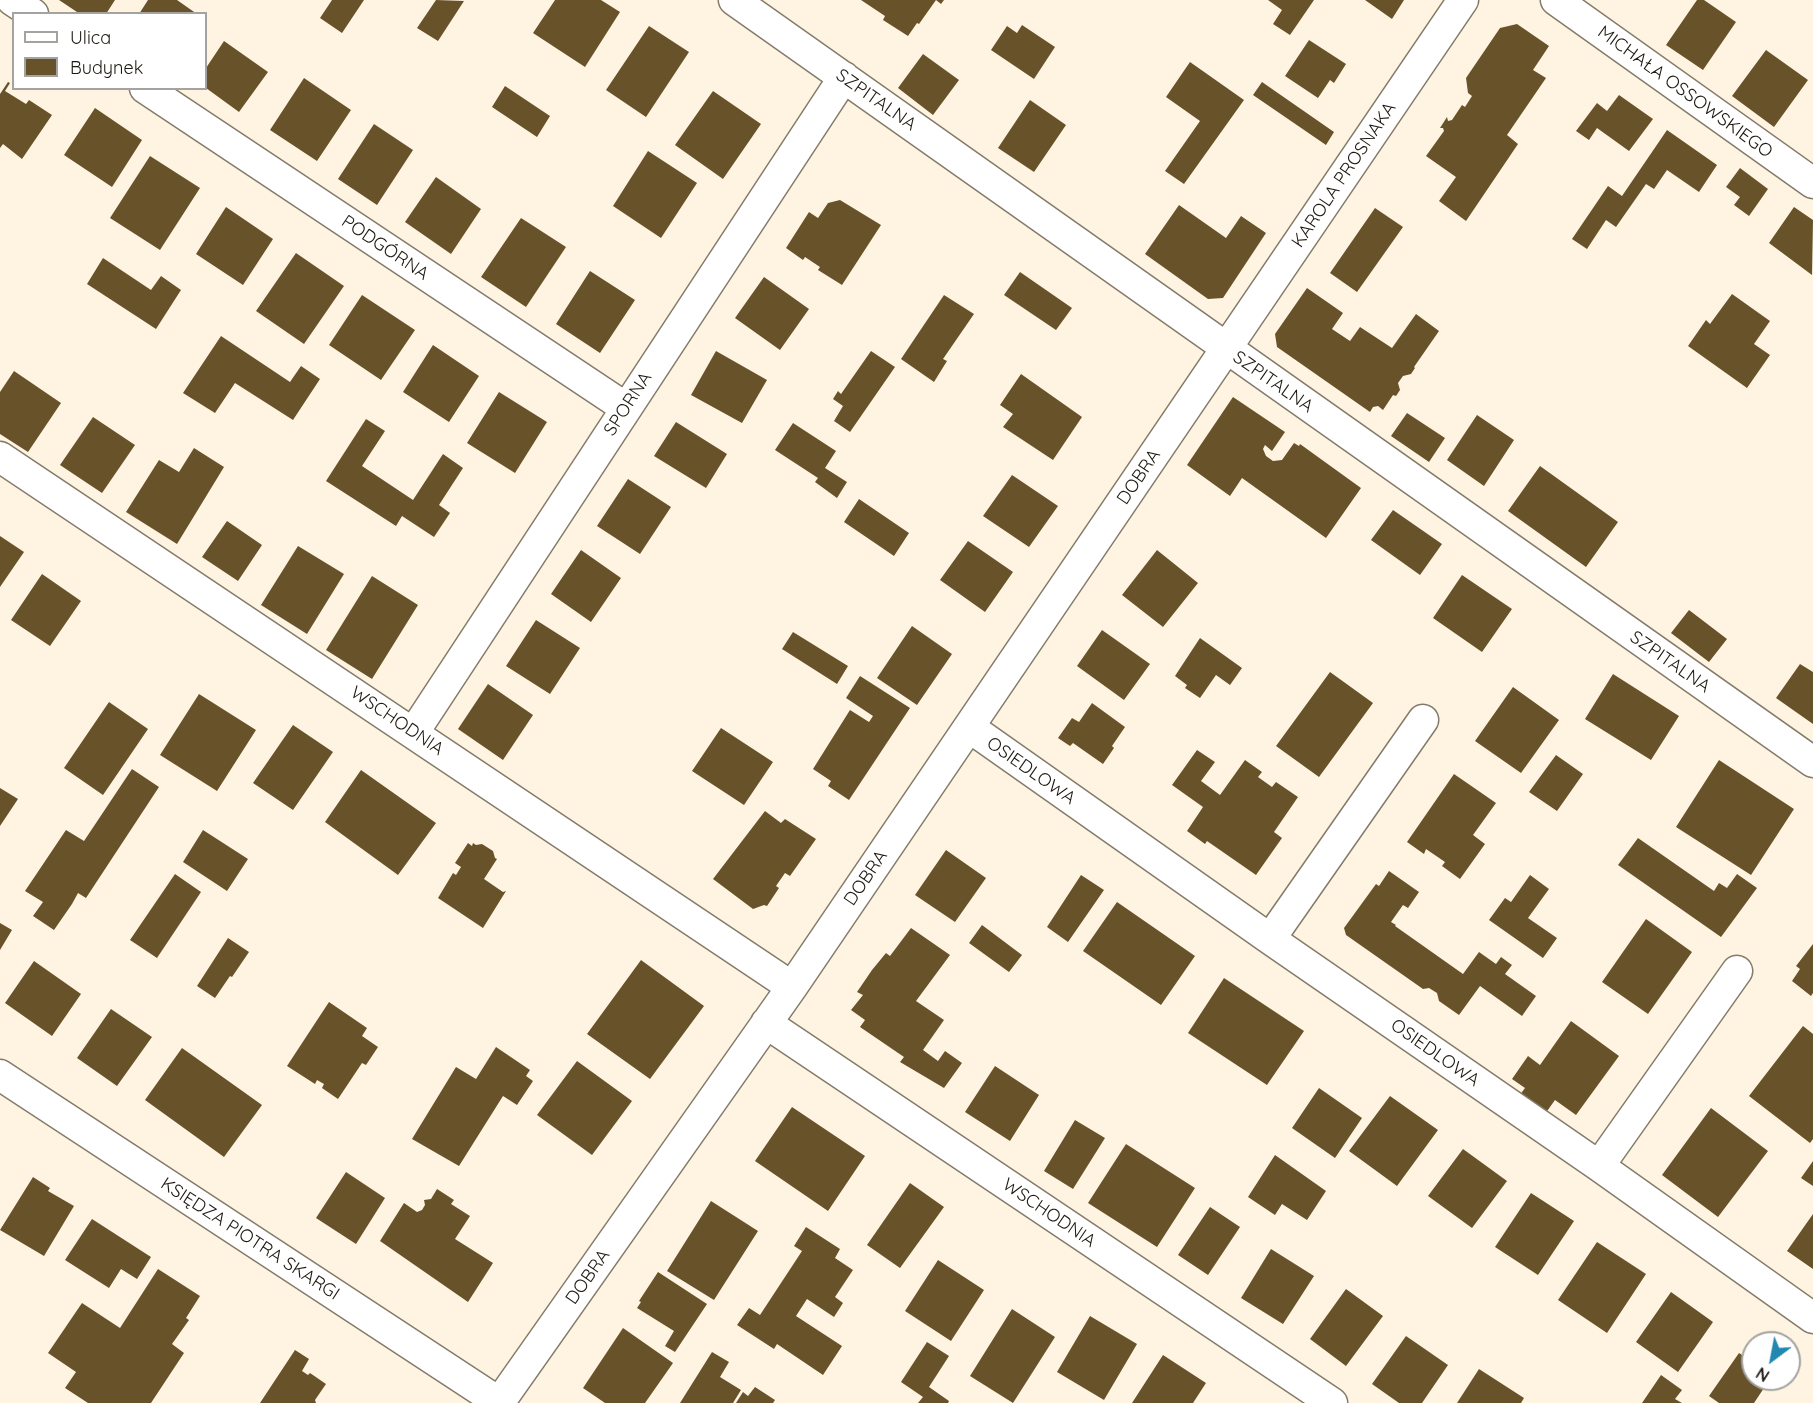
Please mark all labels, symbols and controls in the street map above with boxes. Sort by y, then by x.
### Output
legend [12,12,207,90]
street label: MICHAŁA OSSOWSKIEGO [1593,21,1777,163]
text: Ulica [70,26,111,49]
text: Budynek [70,56,143,79]
street label: SZPITALNA [832,65,920,135]
street label: KAROLA PROSNAKA [1287,98,1401,252]
street label: PODGÓRNA [337,211,433,285]
street label: SZPITALNA [1229,347,1317,417]
street label: SPORNA [599,368,657,440]
street label: DOBRA [1113,445,1165,509]
street label: SZPITALNA [1626,627,1714,697]
street label: WSCHODNIA [346,682,448,760]
street label: OSIEDLOWA [982,733,1080,809]
street label: DOBRA [840,846,892,910]
street label: OSIEDLOWA [1386,1015,1484,1091]
street label: KSIĘDZA PIOTRA SKARGI [157,1173,343,1305]
street label: WSCHODNIA [998,1174,1100,1252]
street label: DOBRA [561,1245,615,1309]
north arrow [1741,1331,1801,1391]
text: N [1752,1363,1773,1386]

